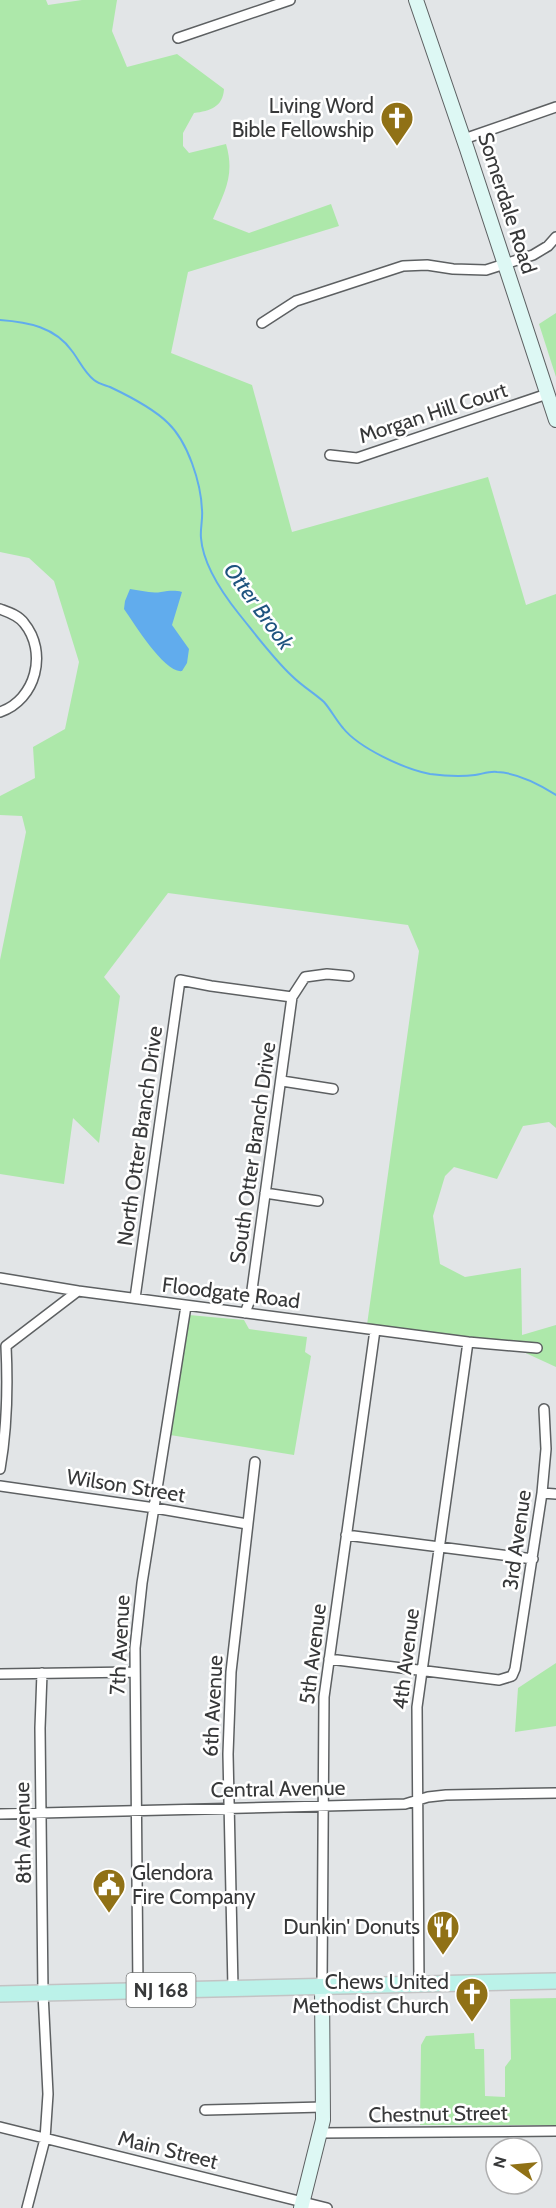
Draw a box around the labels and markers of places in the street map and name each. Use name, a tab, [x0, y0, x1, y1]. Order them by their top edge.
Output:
place label: Living Word Bible Fellowship	[232, 93, 374, 142]
church icon: Living Word Bible Fellowship	[379, 100, 415, 147]
place label: Glendora Fire Company	[132, 1860, 256, 1909]
public building icon: Glendora Fire Company	[91, 1867, 127, 1914]
restaurant icon: Dunkin' Donuts	[425, 1909, 461, 1956]
place label: Dunkin' Donuts	[283, 1914, 420, 1939]
place label: Chews United Methodist Church	[292, 1969, 449, 2018]
church icon: Chews United Methodist Church	[454, 1976, 490, 2023]

